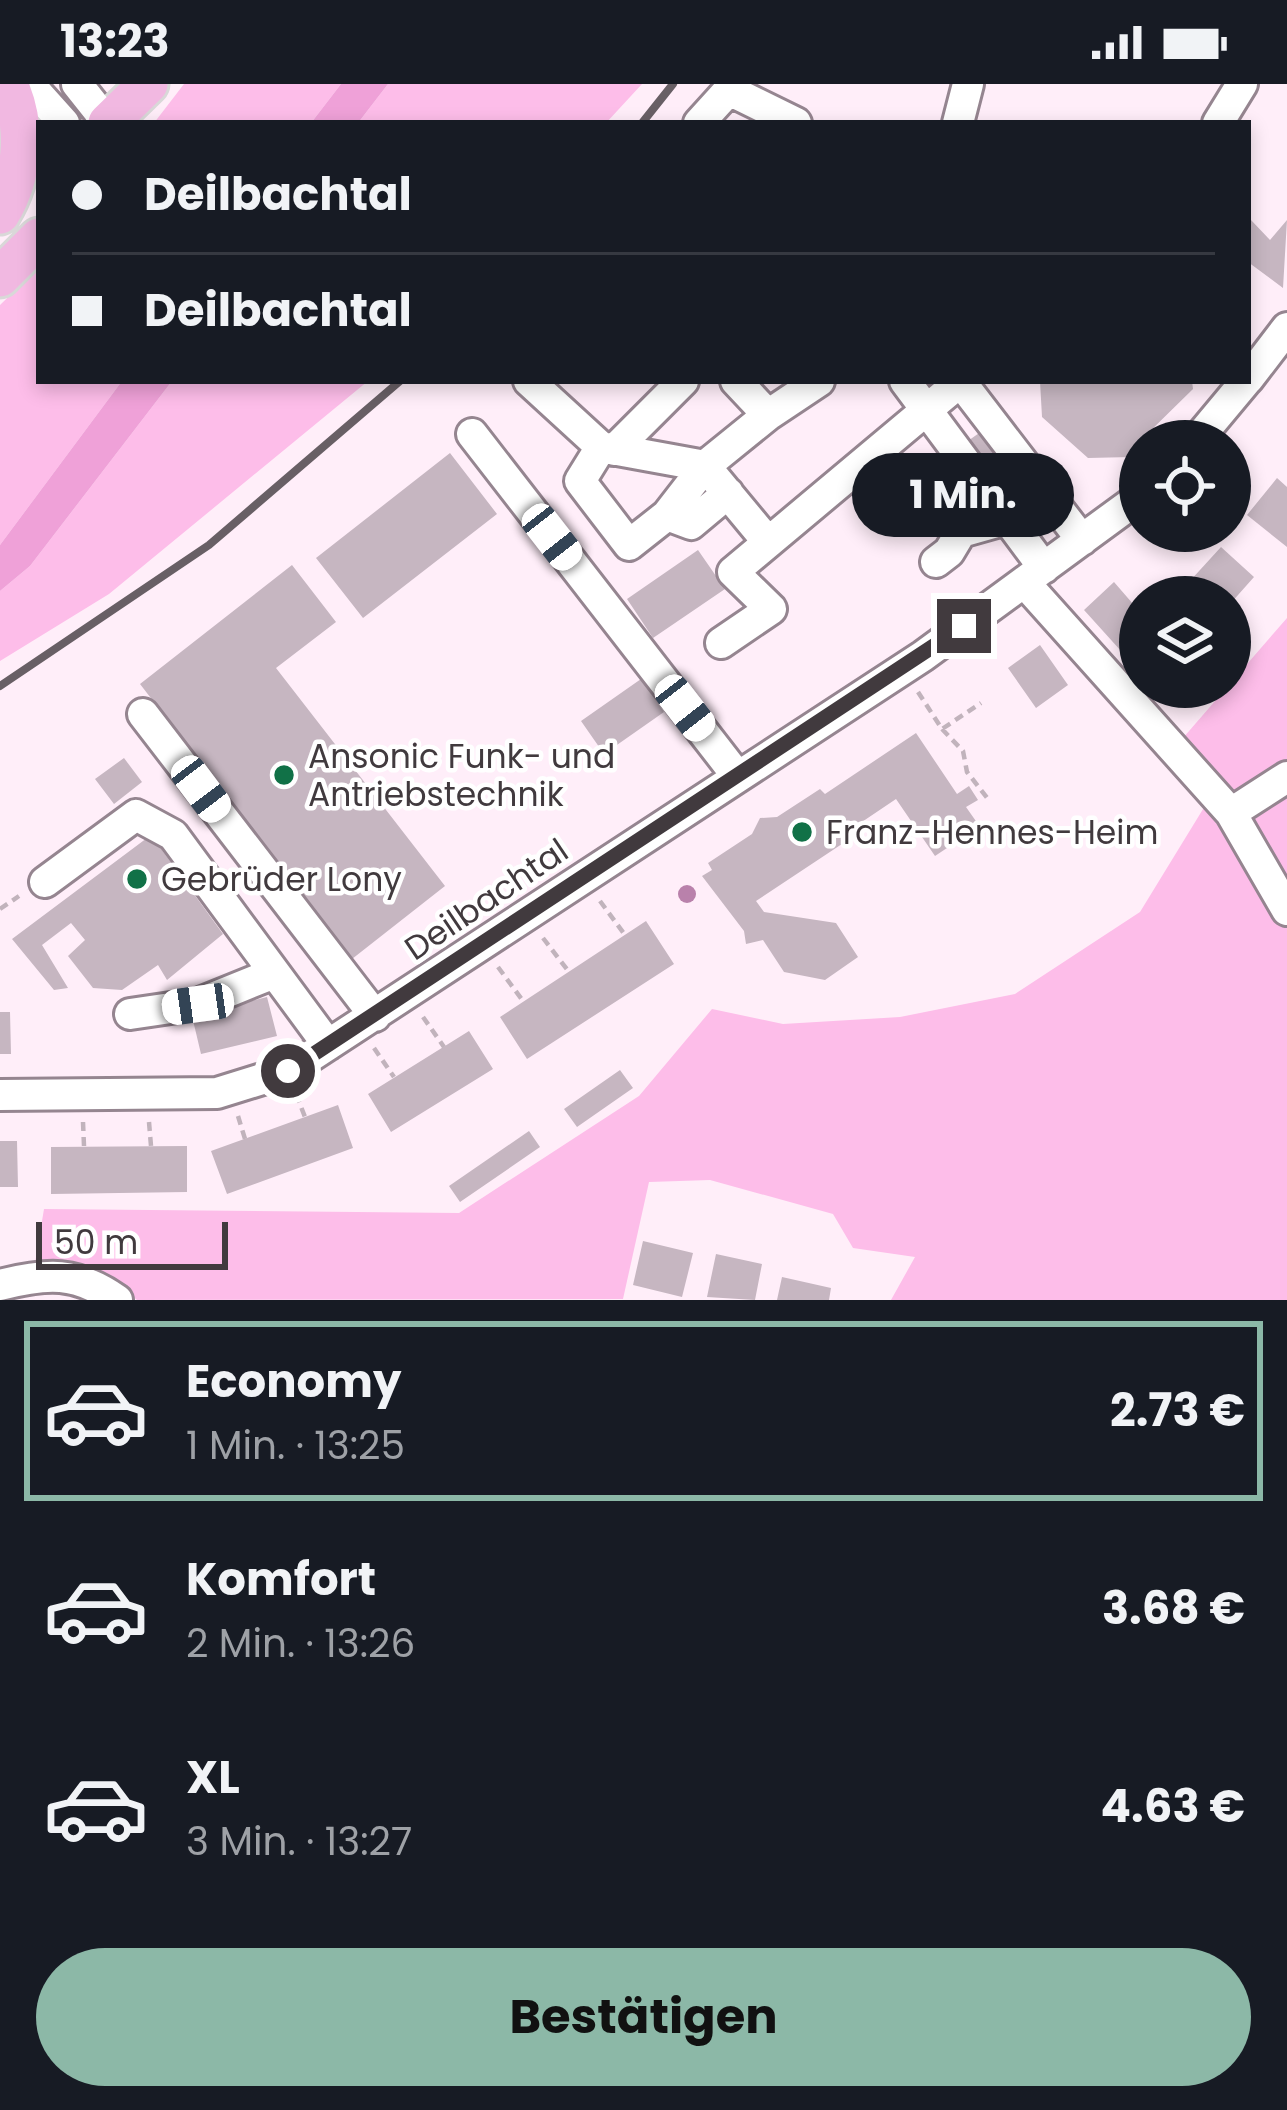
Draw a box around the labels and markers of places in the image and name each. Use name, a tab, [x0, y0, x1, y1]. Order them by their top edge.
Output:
place label: Ansonic Funk- und Antriebstechnik	[308, 733, 615, 818]
marker: Ansonic Funk- und Antriebstechnik	[271, 762, 297, 788]
place label: Franz-Hennes-Heim	[826, 809, 1158, 856]
marker: Franz-Hennes-Heim	[789, 819, 815, 845]
place label: Gebrüder Lony	[161, 856, 402, 903]
marker: Gebrüder Lony	[124, 866, 150, 892]

